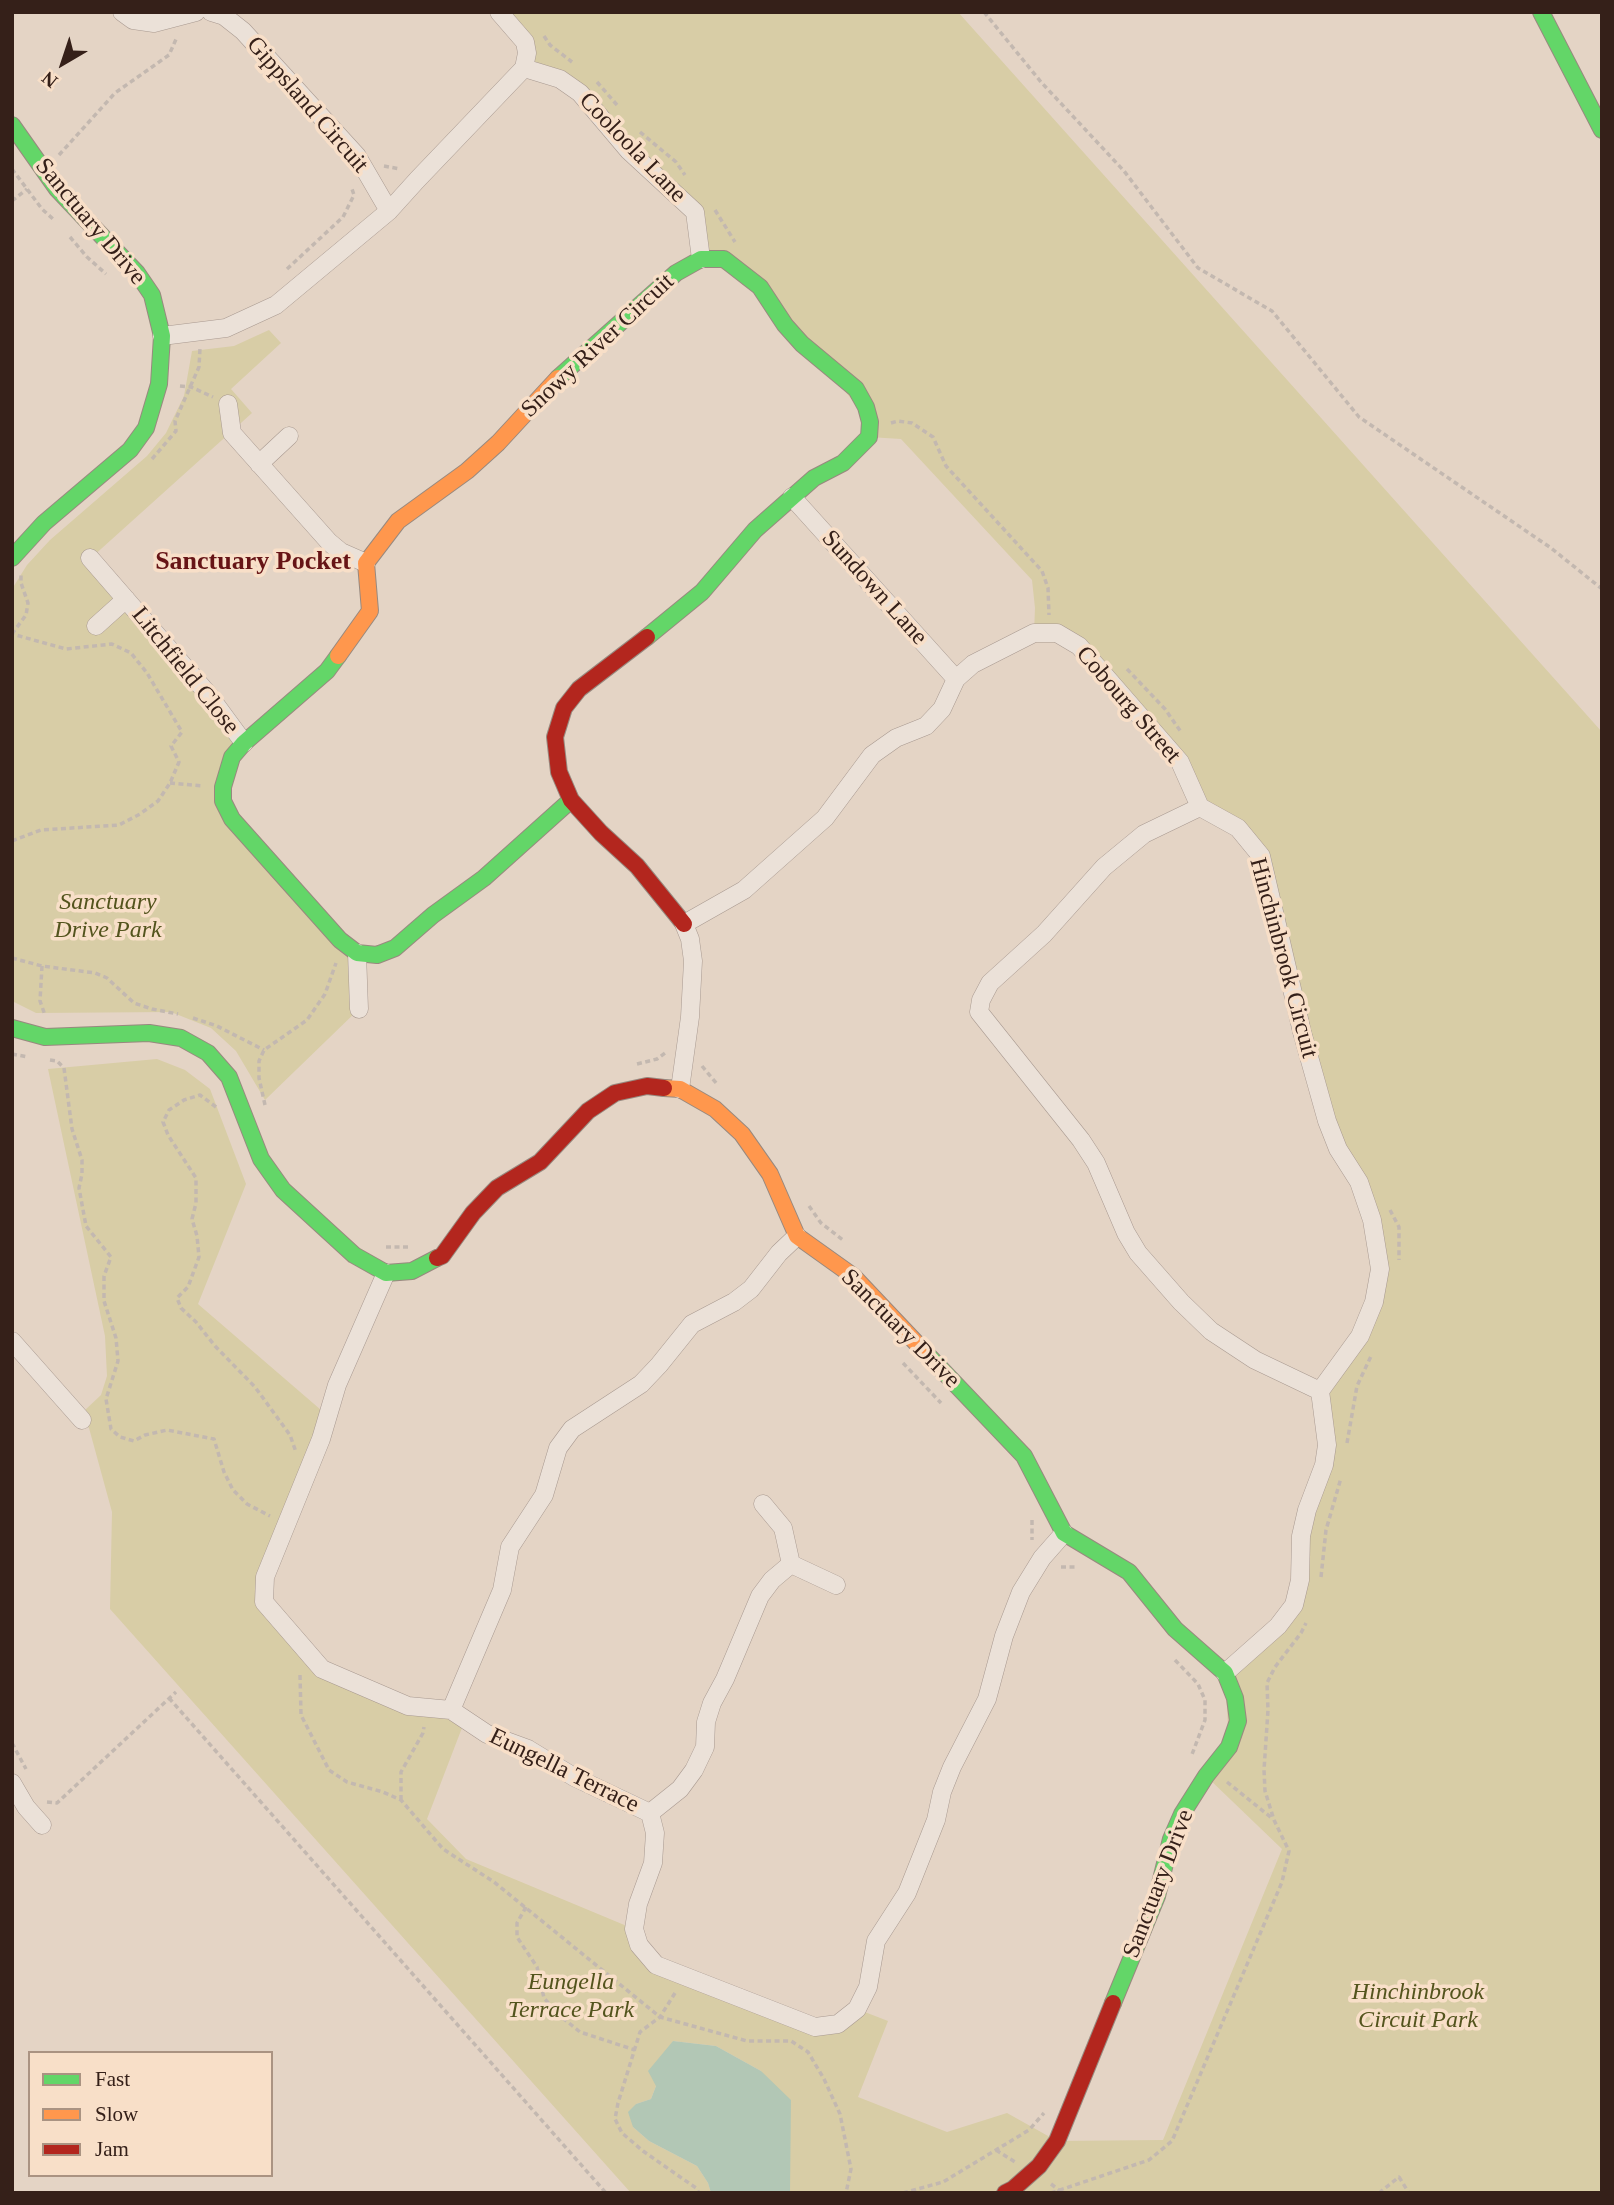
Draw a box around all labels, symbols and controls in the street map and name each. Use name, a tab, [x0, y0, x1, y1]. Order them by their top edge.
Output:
north arrow	[28, 28, 98, 98]
street label: Gippsland Circuit	[240, 31, 374, 179]
text: N	[38, 67, 61, 92]
street label: Cooloola Lane	[572, 87, 692, 209]
street label: Sanctuary Drive	[29, 153, 151, 291]
street label: Snowy River Circuit	[516, 268, 680, 424]
street label: Sundown Lane	[815, 525, 933, 651]
district label: Sanctuary Pocket	[155, 546, 351, 578]
street label: Litchfield Close	[125, 602, 245, 740]
street label: Cobourg Street	[1069, 641, 1187, 769]
street label: Hinchinbrook Circuit	[1242, 855, 1324, 1061]
park label: Sanctuary Drive Park	[54, 889, 162, 945]
street label: Sanctuary Drive	[834, 1263, 966, 1395]
street label: Eungella Terrace	[484, 1722, 644, 1820]
street label: Sanctuary Drive	[1117, 1806, 1201, 1962]
park label: Eungella Terrace Park	[508, 1969, 634, 2025]
park label: Hinchinbrook Circuit Park	[1352, 1979, 1484, 2035]
legend	[28, 2051, 273, 2177]
text: Fast	[95, 2067, 130, 2091]
text: Slow	[95, 2102, 138, 2126]
text: Jam	[95, 2137, 129, 2161]

